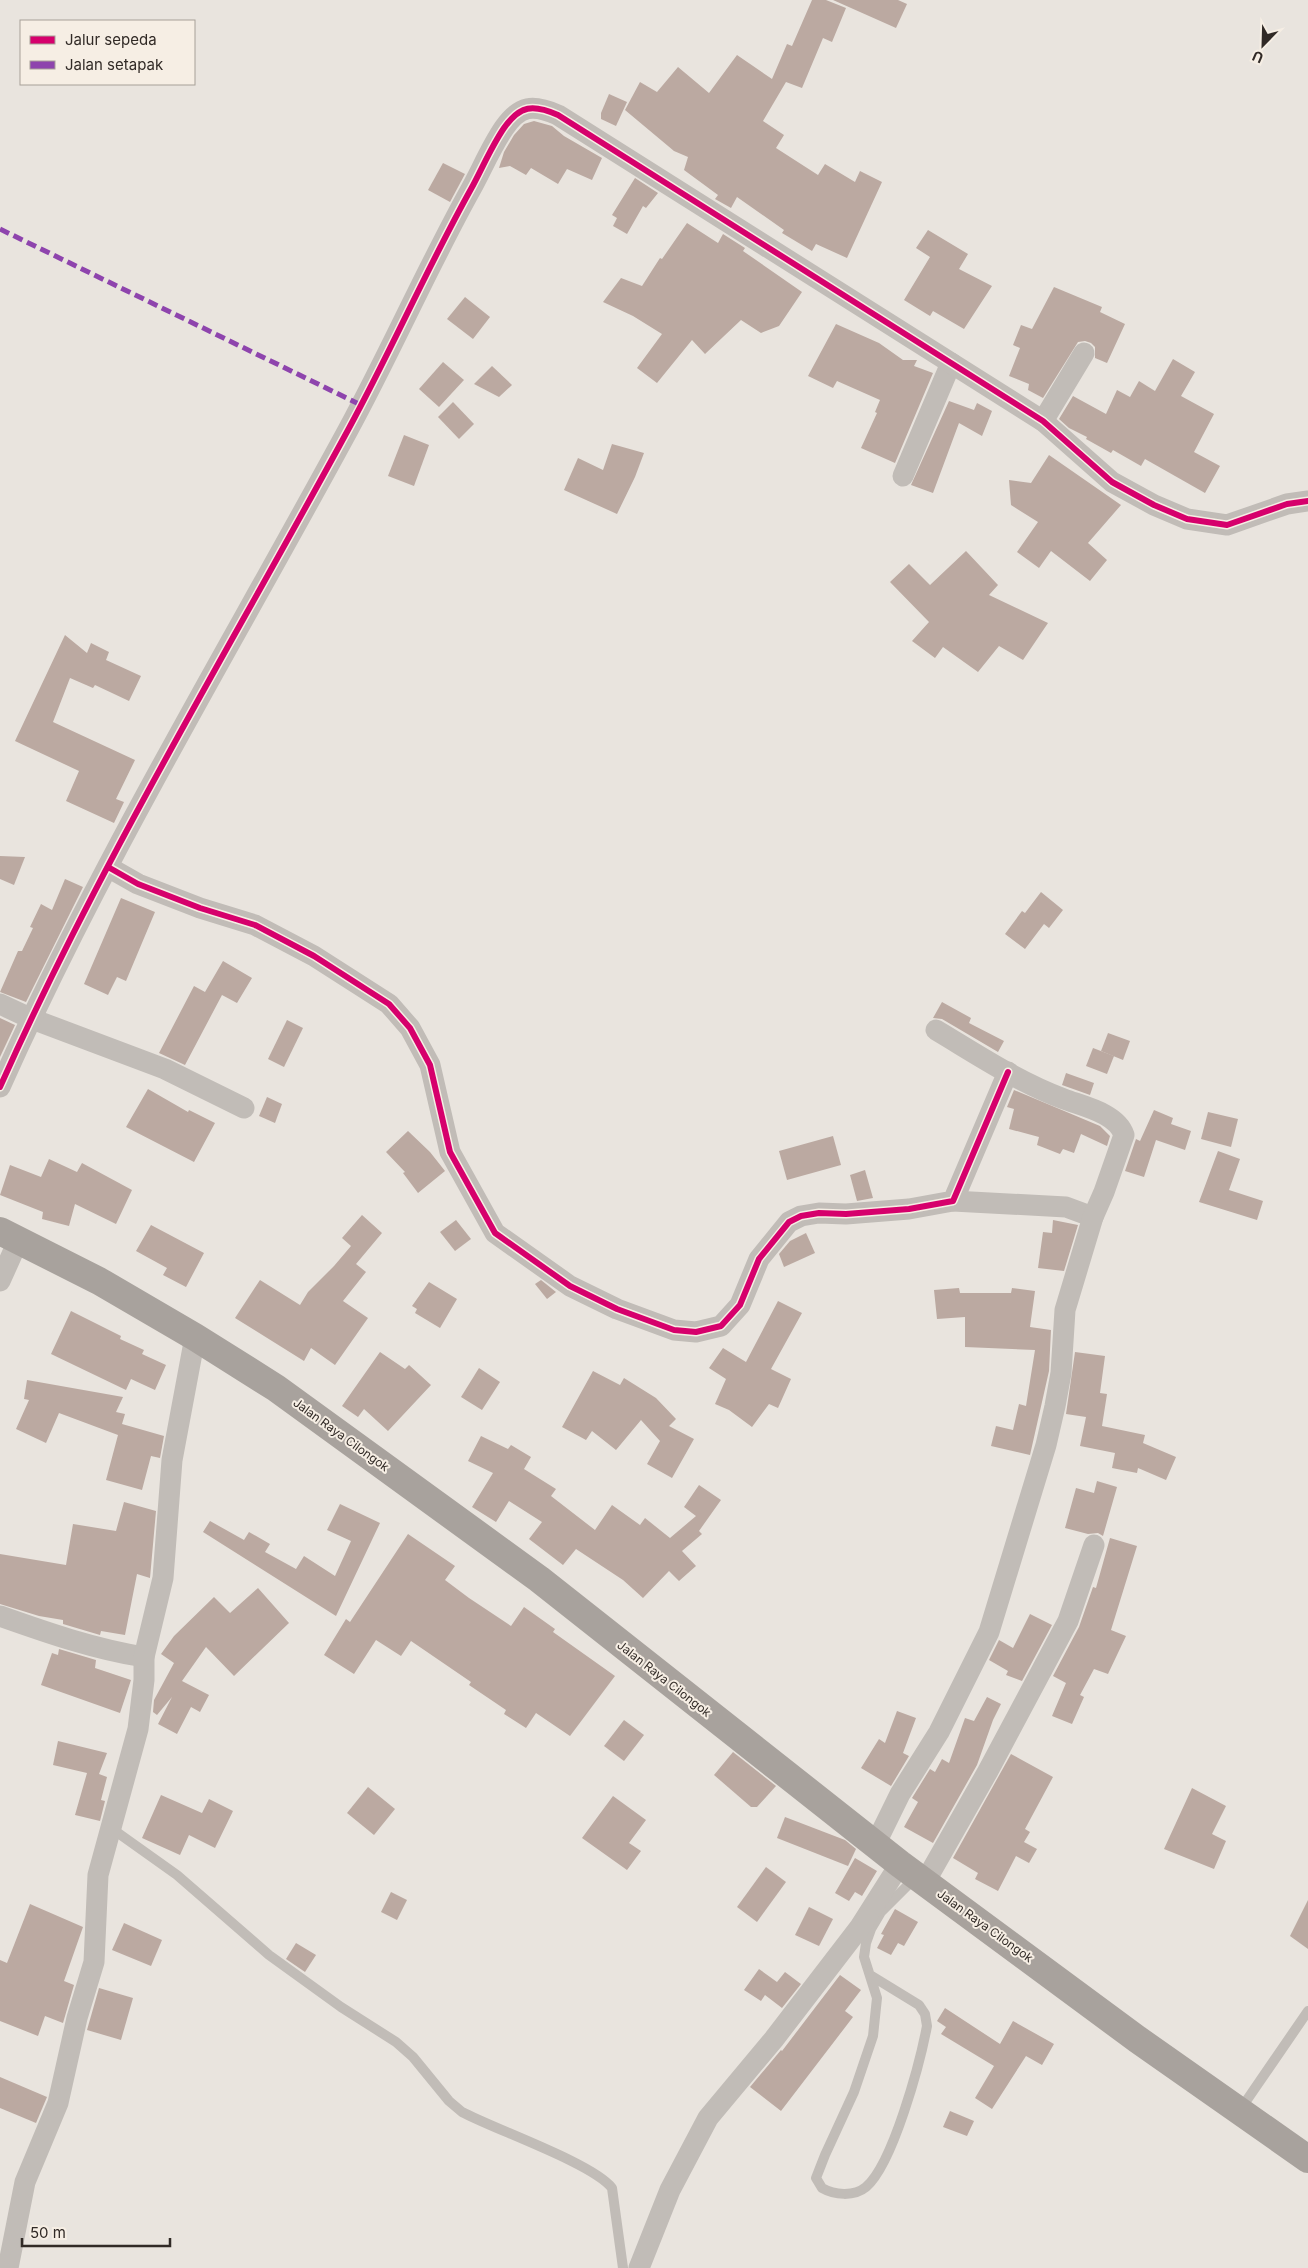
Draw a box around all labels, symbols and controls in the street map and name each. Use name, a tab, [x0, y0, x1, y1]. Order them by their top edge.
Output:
legend	[20, 20, 195, 85]
north arrow	[1238, 20, 1288, 70]
text: Jalur sepeda	[65, 30, 157, 49]
text: U	[1250, 48, 1266, 67]
text: Jalan setapak	[65, 55, 164, 74]
street label: Jalan Raya Cilongok	[290, 1395, 392, 1475]
street label: Jalan Raya Cilongok	[614, 1637, 714, 1720]
street label: Jalan Raya Cilongok	[934, 1886, 1036, 1966]
scale bar	[22, 2216, 170, 2248]
text: 50 m	[30, 2223, 66, 2242]

